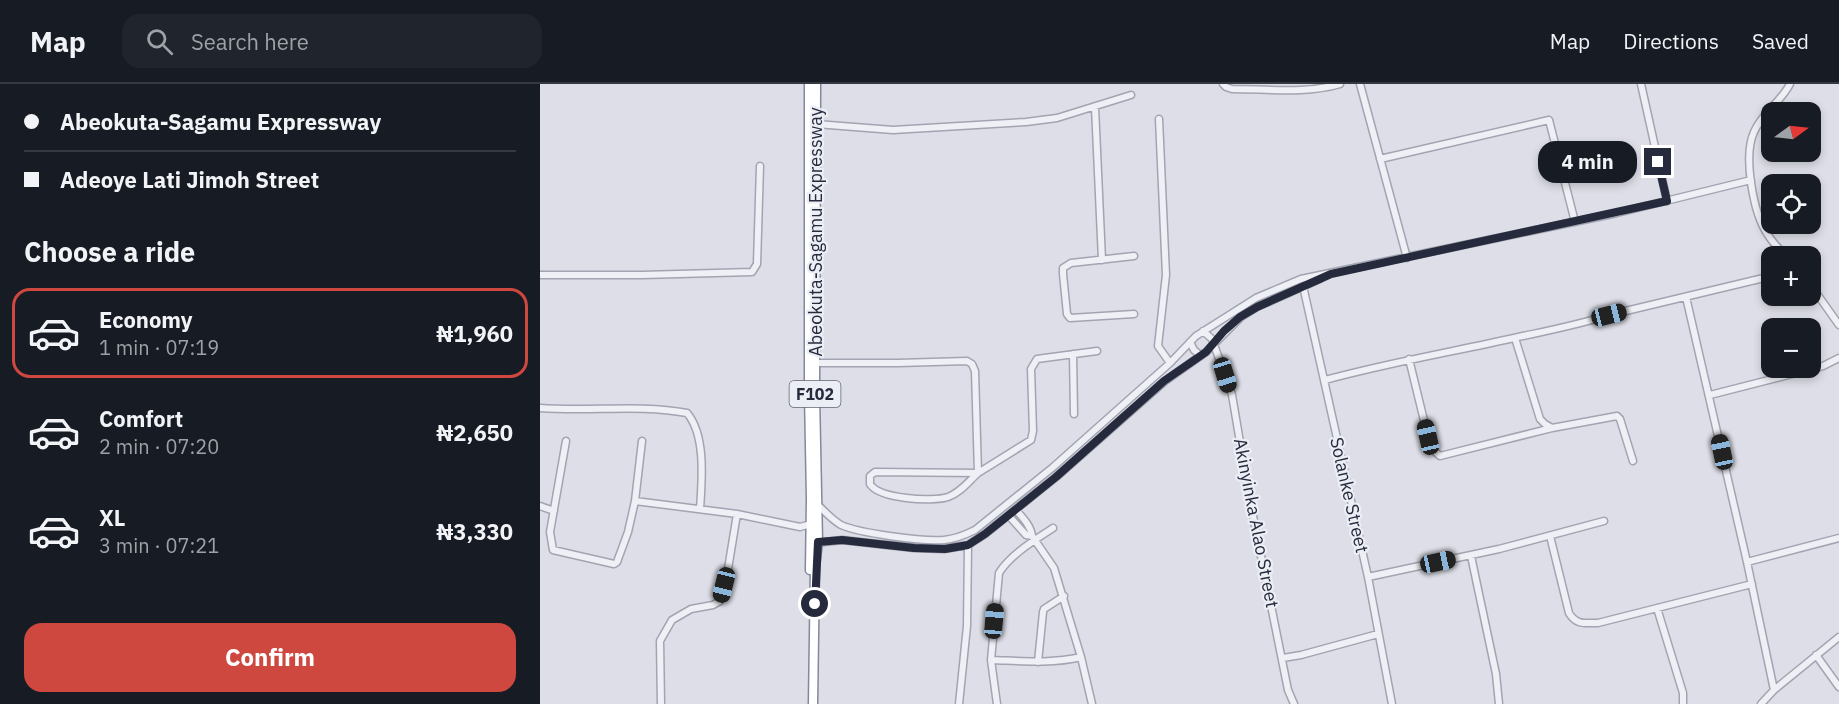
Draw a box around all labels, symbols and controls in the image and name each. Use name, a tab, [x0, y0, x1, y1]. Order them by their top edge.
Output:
search box	[122, 14, 542, 68]
text: Map	[30, 23, 86, 60]
icon: search	[143, 25, 176, 58]
text: Search here	[191, 27, 309, 56]
text: Map	[1550, 27, 1590, 55]
text: Directions	[1623, 27, 1719, 55]
text: Saved	[1752, 27, 1809, 55]
north arrow	[1761, 102, 1821, 162]
map controls	[1761, 102, 1821, 378]
text: Abeokuta-Sagamu Expressway	[60, 107, 381, 136]
street label: Abeokuta-Sagamu Expressway	[804, 107, 827, 357]
callout: 4 min	[1538, 141, 1637, 183]
text: 4 min	[1561, 148, 1614, 175]
route end	[1644, 148, 1671, 175]
text: Adeoye Lati Jimoh Street	[60, 165, 319, 194]
button: locate	[1761, 174, 1821, 234]
text: Choose a ride	[24, 234, 195, 269]
button: +	[1761, 246, 1821, 306]
car	[1589, 302, 1629, 328]
text: Economy	[99, 305, 193, 334]
icon: car	[27, 306, 81, 360]
button: −	[1761, 318, 1821, 378]
text: ₦1,960	[436, 319, 513, 348]
text: 1 min · 07:19	[99, 334, 219, 361]
car	[1211, 355, 1239, 395]
road number: F102	[790, 381, 840, 407]
text: Comfort	[99, 404, 183, 433]
icon: car	[27, 405, 81, 459]
car	[1415, 417, 1441, 457]
text: ₦2,650	[436, 418, 513, 447]
text: 2 min · 07:20	[99, 433, 219, 460]
car	[1709, 433, 1735, 471]
street label: Solanke Street	[1325, 435, 1374, 555]
street label: Akinyinka Alao Street	[1229, 436, 1284, 610]
text: XL	[99, 503, 125, 532]
icon: car	[27, 504, 81, 558]
text: ₦3,330	[436, 517, 513, 546]
text: 3 min · 07:21	[99, 532, 219, 559]
car	[1419, 549, 1457, 575]
car	[711, 565, 737, 605]
route start	[801, 590, 828, 617]
car	[983, 602, 1005, 640]
button: Confirm	[24, 623, 516, 692]

